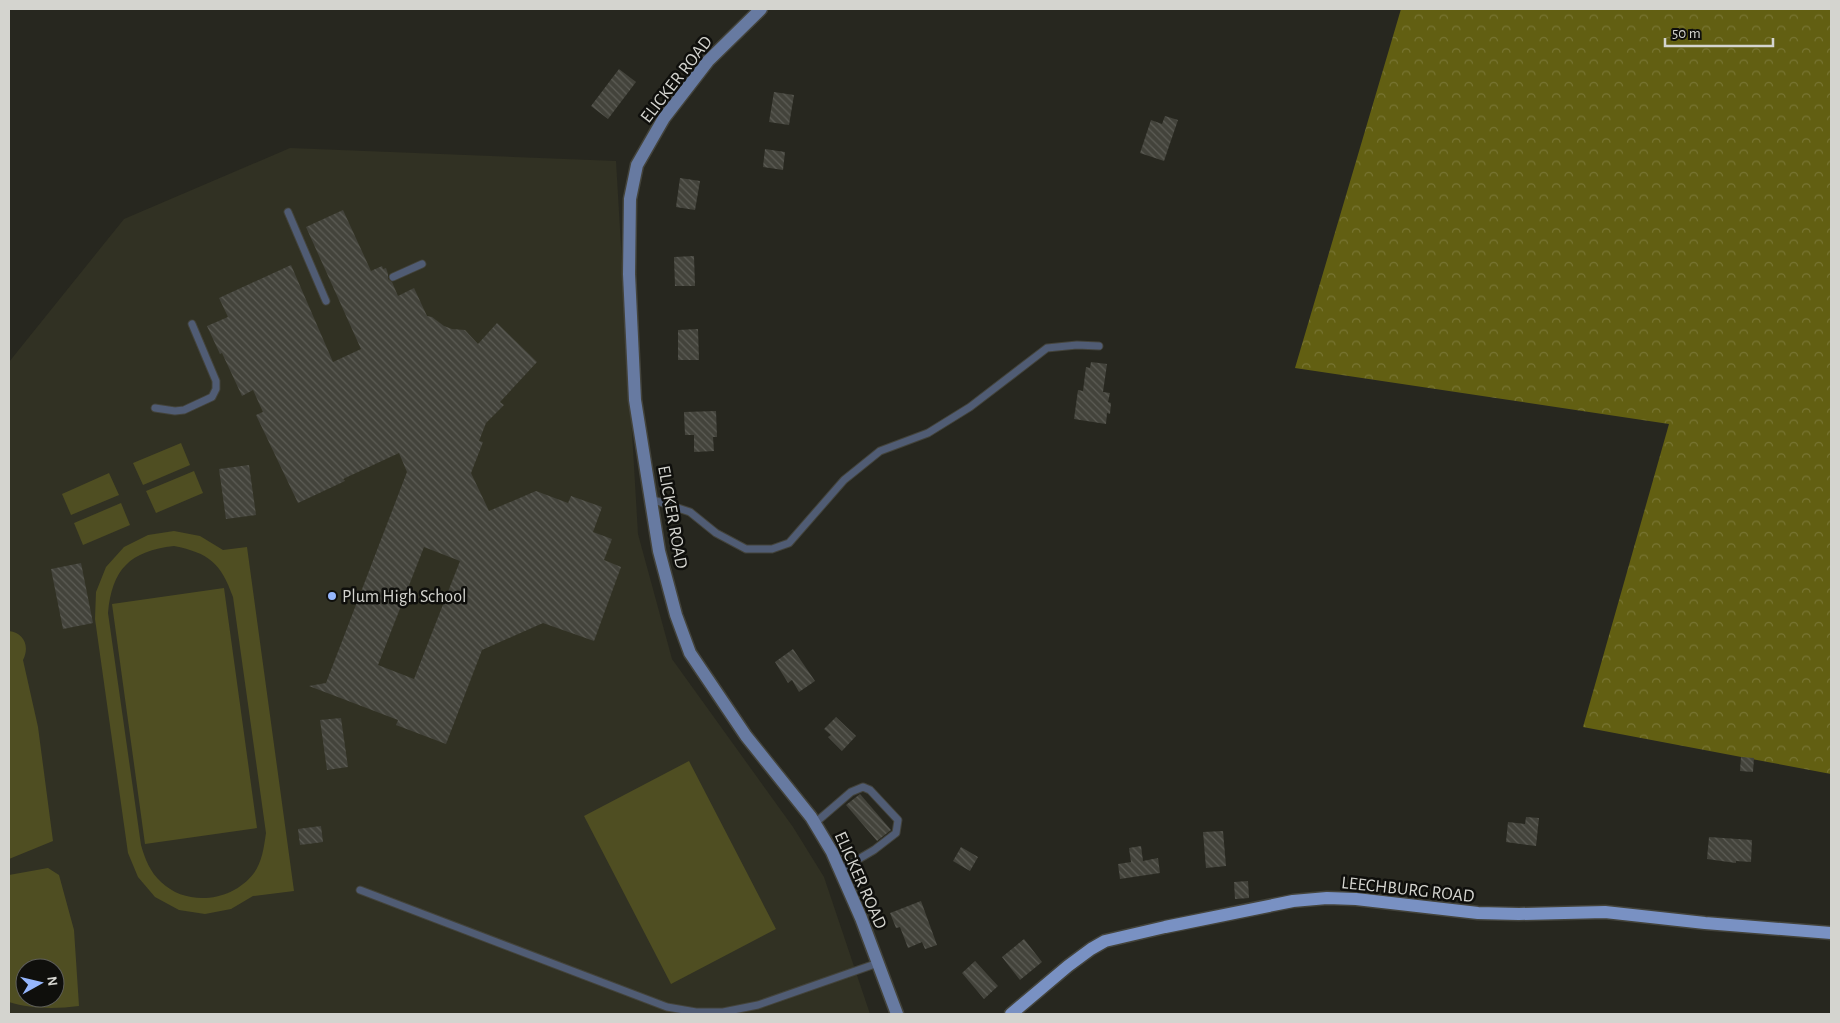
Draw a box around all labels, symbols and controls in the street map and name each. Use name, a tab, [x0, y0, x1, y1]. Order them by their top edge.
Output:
scale bar	[1665, 15, 1772, 47]
text: 50 m	[1672, 26, 1701, 41]
street label: ELICKER ROAD	[638, 33, 716, 126]
street label: ELICKER ROAD	[654, 464, 690, 570]
place label: Plum High School	[342, 588, 467, 606]
marker: Plum High School	[326, 590, 338, 602]
street label: ELICKER ROAD	[831, 829, 890, 932]
street label: LEECHBURG ROAD	[1340, 874, 1475, 906]
north arrow	[15, 958, 65, 1008]
text: N	[44, 976, 59, 987]

